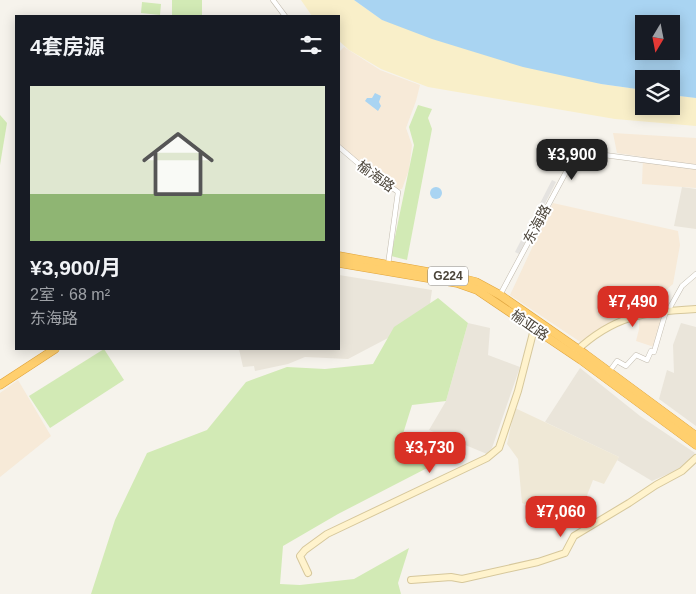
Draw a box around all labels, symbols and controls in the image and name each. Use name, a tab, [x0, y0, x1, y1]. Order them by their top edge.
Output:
north arrow	[635, 15, 680, 60]
map controls	[635, 15, 680, 115]
icon: filters	[297, 31, 325, 59]
text: 4套房源	[30, 35, 105, 58]
button: layers	[635, 70, 680, 115]
icon: home	[133, 119, 223, 209]
pin: ¥3,900	[531, 138, 613, 181]
text: ¥3,900	[548, 146, 596, 163]
street label: 榆海路	[354, 157, 398, 195]
street label: 东海路	[520, 202, 554, 246]
text: ¥3,900/月	[30, 256, 121, 279]
road number: G224	[428, 266, 468, 286]
text: 2室 · 68 m²	[30, 286, 110, 303]
pin: ¥7,490	[592, 286, 674, 328]
text: ¥7,490	[609, 293, 657, 310]
street label: 榆亚路	[508, 306, 552, 344]
text: 东海路	[30, 310, 78, 327]
pin: ¥3,730	[389, 432, 471, 474]
text: ¥3,730	[406, 439, 454, 456]
pin: ¥7,060	[520, 496, 602, 538]
text: ¥7,060	[537, 503, 585, 520]

